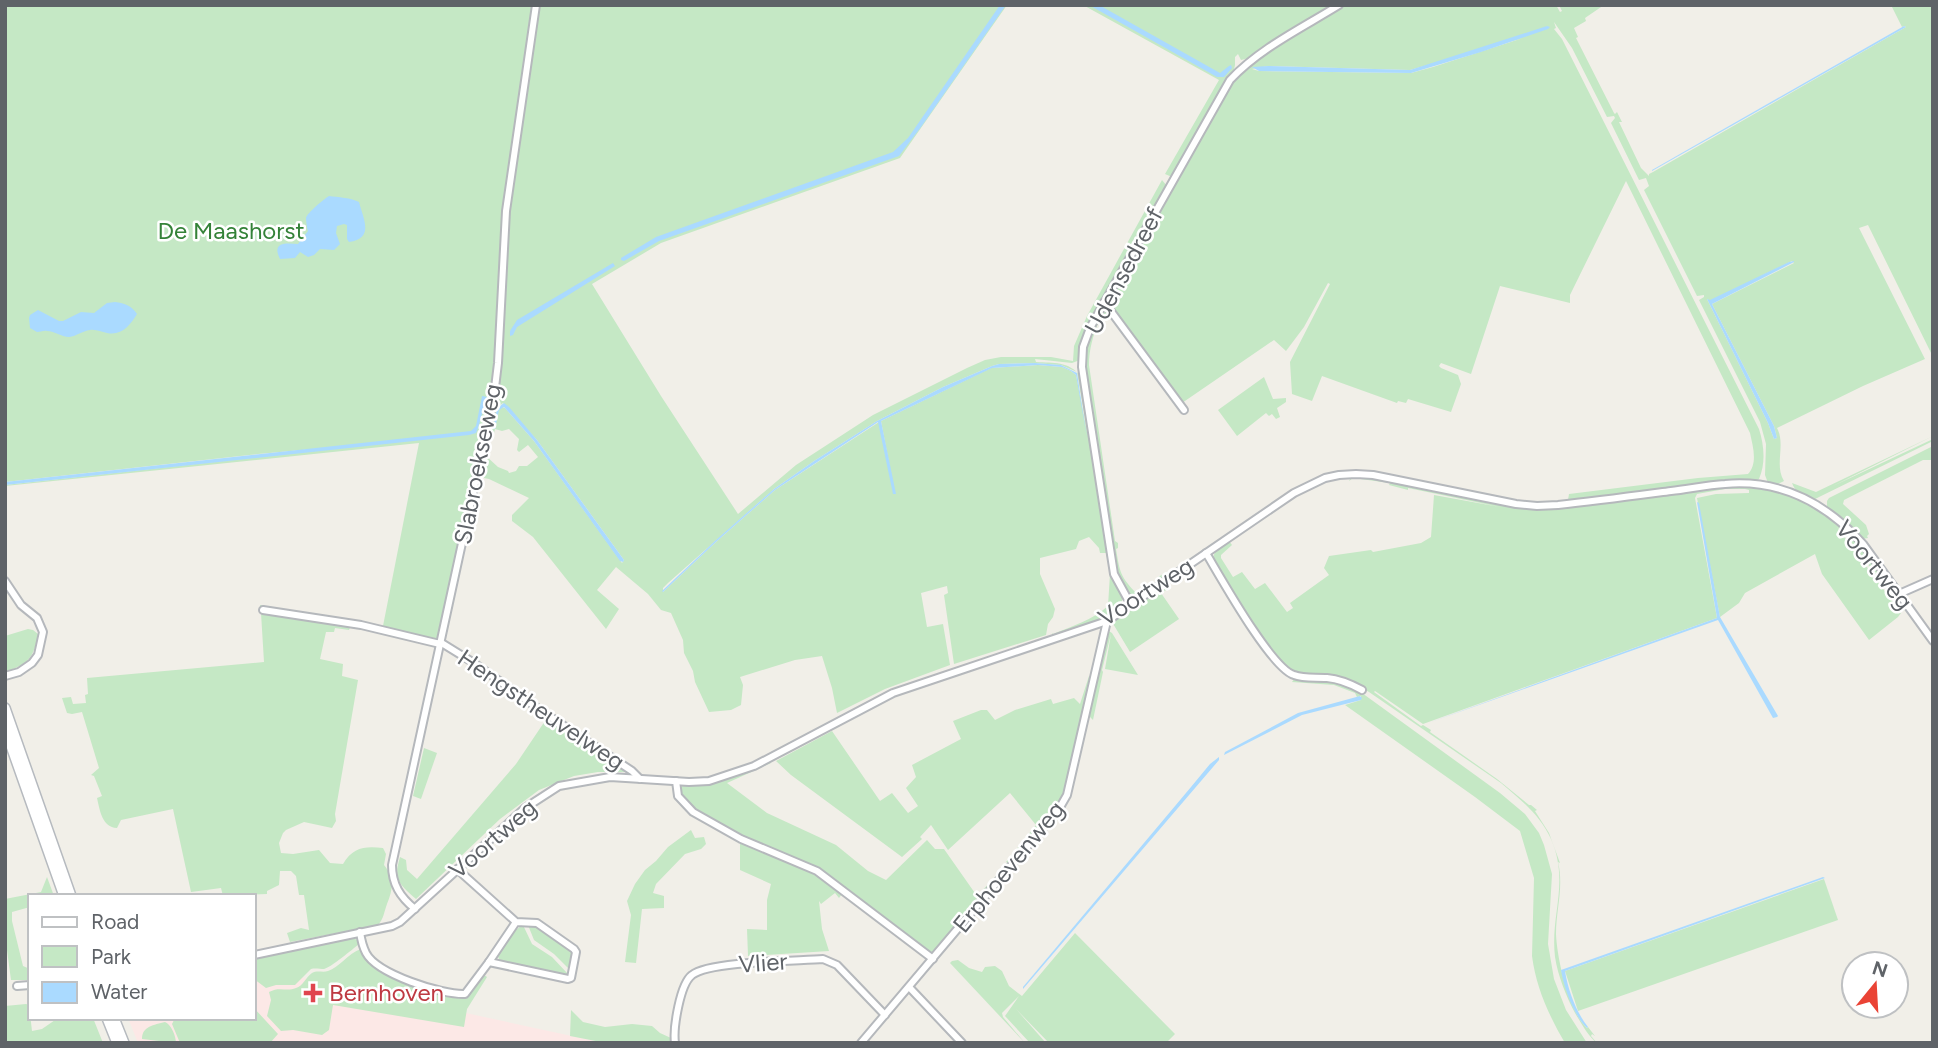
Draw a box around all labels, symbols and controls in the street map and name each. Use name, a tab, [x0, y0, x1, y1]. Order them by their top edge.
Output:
street label: Udensedreef	[1078, 202, 1169, 339]
park label: De Maashorst	[157, 216, 305, 245]
street label: Slabroekseweg	[448, 381, 507, 547]
street label: Voortweg	[1830, 514, 1919, 615]
street label: Voortweg	[1093, 551, 1199, 632]
street label: Hengstheuvelweg	[452, 643, 630, 776]
street label: Voortweg	[443, 793, 542, 884]
street label: Erphoevenweg	[947, 795, 1070, 938]
legend	[28, 894, 256, 1020]
text: Road	[91, 909, 139, 934]
text: Park	[91, 944, 132, 969]
street label: Vlier	[738, 946, 788, 979]
north arrow	[1840, 950, 1910, 1020]
text: N	[1870, 956, 1891, 983]
place label: Bernhoven	[329, 978, 444, 1007]
text: Water	[91, 979, 147, 1004]
marker: Bernhoven	[303, 983, 323, 1003]

